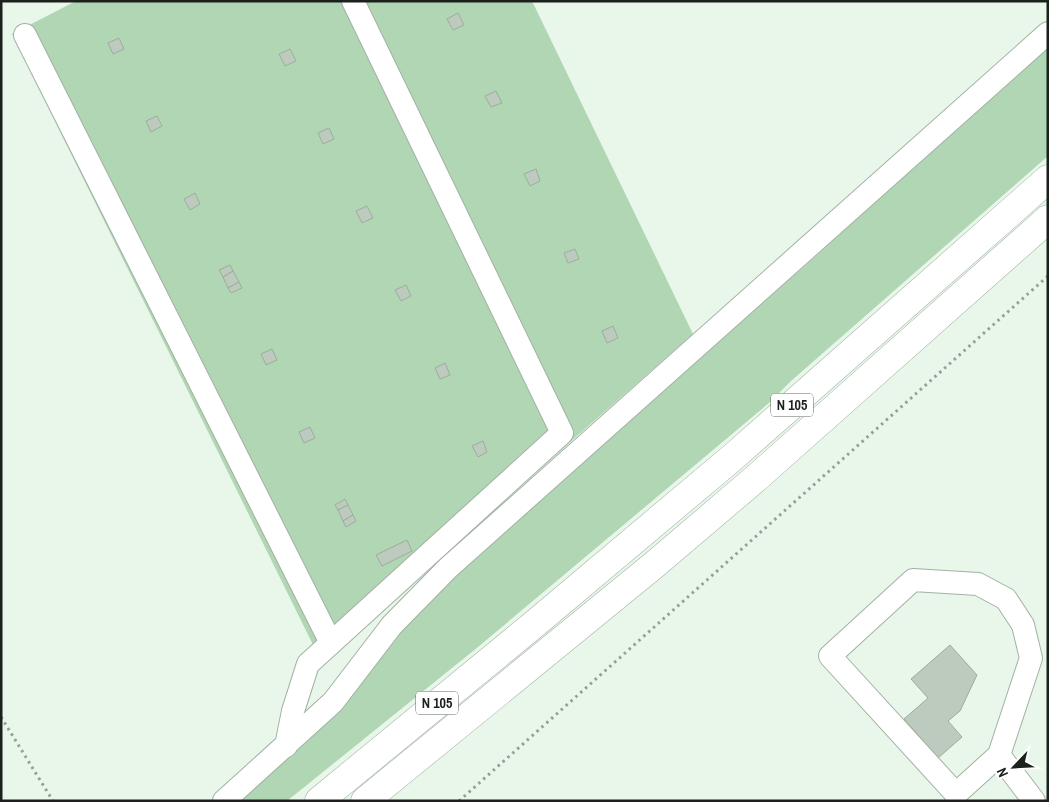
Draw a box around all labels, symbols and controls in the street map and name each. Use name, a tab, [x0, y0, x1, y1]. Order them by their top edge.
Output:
road number: N 105	[771, 394, 813, 416]
road number: N 105	[416, 691, 458, 714]
north arrow	[989, 742, 1039, 792]
text: N	[992, 765, 1012, 780]

